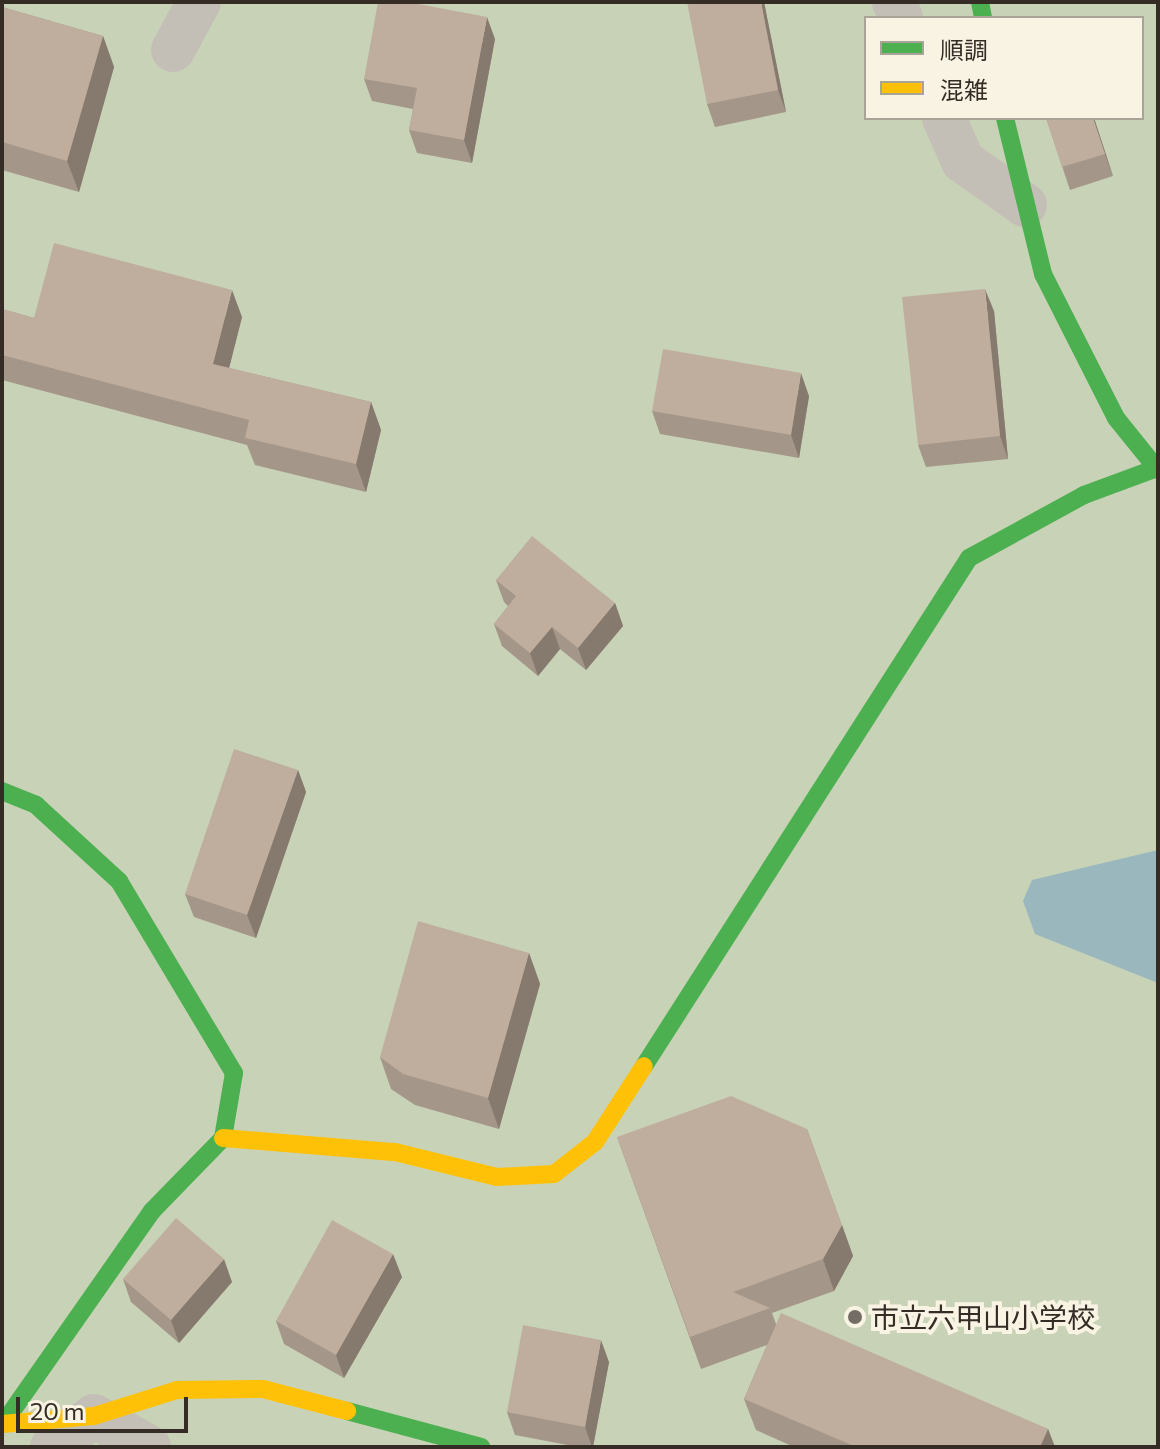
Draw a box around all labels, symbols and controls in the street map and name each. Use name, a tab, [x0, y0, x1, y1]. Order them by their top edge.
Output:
legend	[864, 16, 1144, 120]
text: 順調	[940, 35, 988, 64]
text: 混雑	[940, 75, 988, 104]
place label: 市立六甲山小学校	[871, 1300, 1095, 1334]
marker: 市立六甲山小学校	[846, 1308, 864, 1326]
scale bar	[20, 1381, 192, 1431]
text: 20 m	[30, 1396, 84, 1425]

